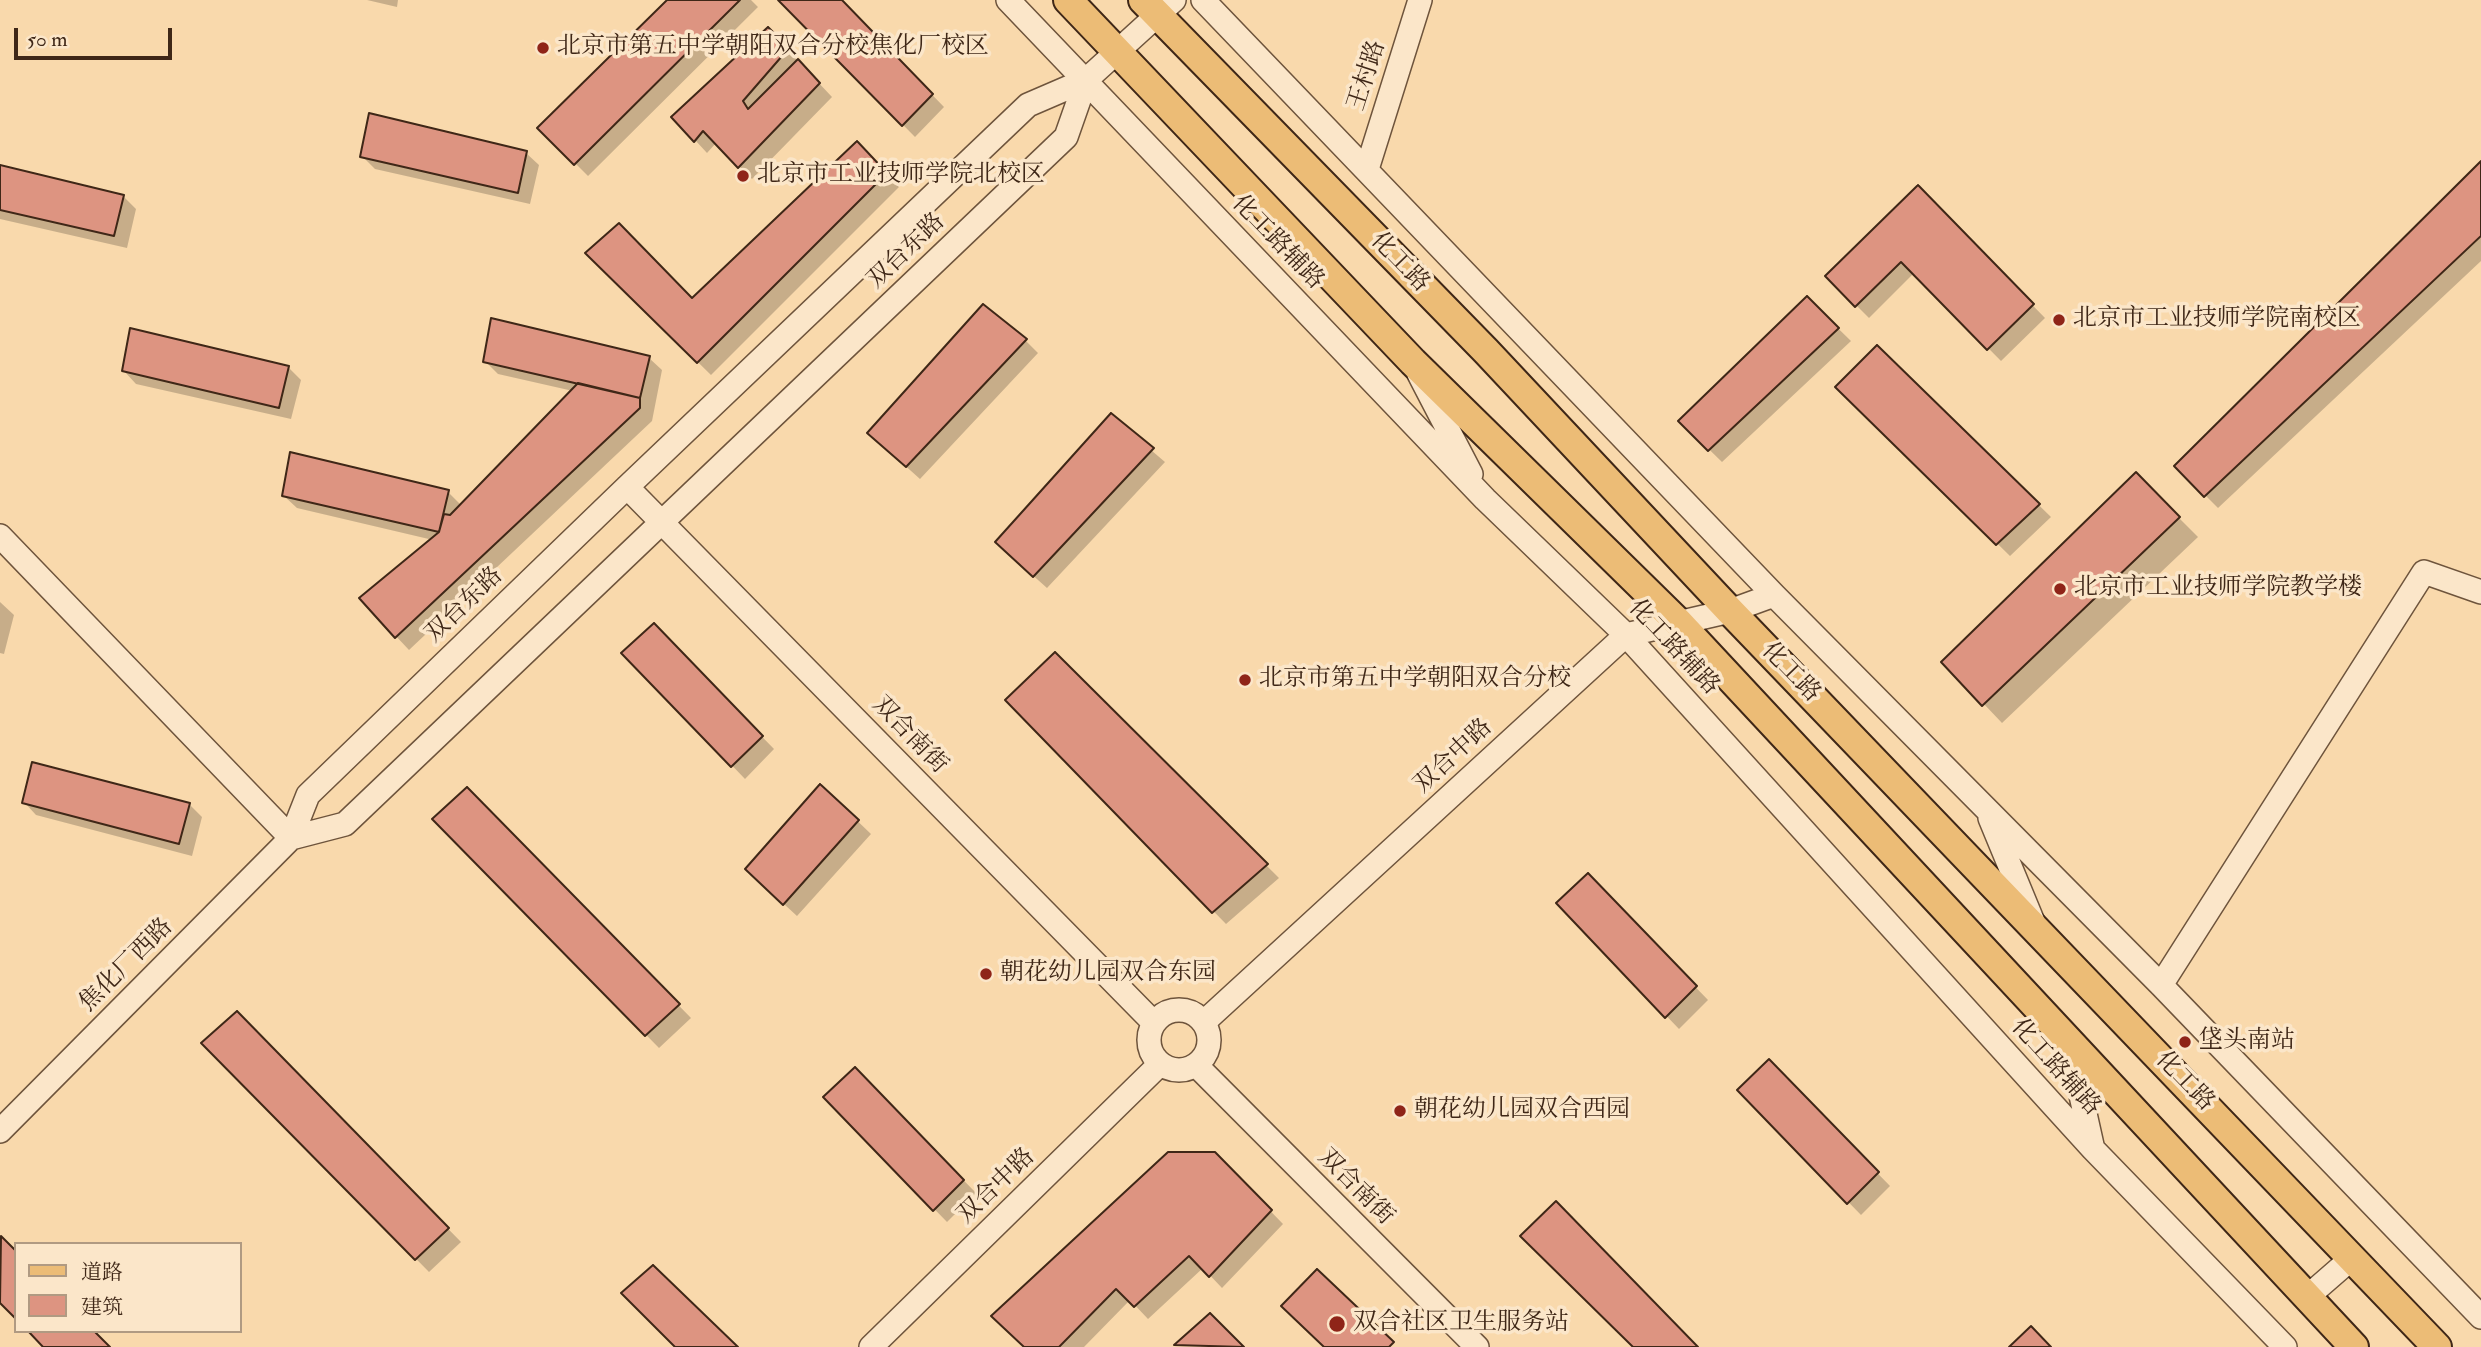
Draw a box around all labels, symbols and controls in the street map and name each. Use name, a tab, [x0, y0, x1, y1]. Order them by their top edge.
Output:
scale bar	[18, 14, 175, 58]
text: 50 m	[27, 26, 68, 53]
place label: 北京市第五中学朝阳双合分校焦化厂校区	[557, 34, 989, 62]
street label: 王村路	[1343, 37, 1393, 115]
marker: 北京市第五中学朝阳双合分校焦化厂校区	[535, 40, 551, 56]
place label: 北京市工业技师学院北校区	[757, 162, 1045, 190]
marker: 北京市工业技师学院北校区	[735, 168, 751, 184]
street label: 化工路辅路	[1225, 190, 1329, 296]
street label: 双台东路	[862, 208, 952, 296]
street label: 化工路	[1364, 227, 1434, 299]
place label: 北京市工业技师学院南校区	[2073, 306, 2361, 334]
marker: 北京市工业技师学院南校区	[2051, 312, 2067, 328]
street label: 双台东路	[420, 562, 510, 650]
place label: 北京市工业技师学院教学楼	[2074, 575, 2362, 603]
marker: 北京市工业技师学院教学楼	[2052, 581, 2068, 597]
street label: 化工路辅路	[1622, 594, 1724, 702]
street label: 化工路	[1755, 637, 1825, 709]
place label: 北京市第五中学朝阳双合分校	[1259, 666, 1571, 694]
marker: 北京市第五中学朝阳双合分校	[1237, 672, 1253, 688]
street label: 双合南街	[865, 691, 953, 781]
street label: 双合中路	[1409, 714, 1499, 800]
street label: 焦化厂西路	[74, 913, 180, 1019]
place label: 朝花幼儿园双合东园	[1000, 960, 1216, 988]
marker: 朝花幼儿园双合东园	[978, 966, 994, 982]
street label: 化工路辅路	[2004, 1014, 2106, 1122]
place label: 垡头南站	[2199, 1028, 2295, 1056]
marker: 垡头南站	[2177, 1034, 2193, 1050]
street label: 化工路	[2149, 1046, 2219, 1118]
place label: 朝花幼儿园双合西园	[1414, 1097, 1630, 1125]
marker: 朝花幼儿园双合西园	[1392, 1103, 1408, 1119]
street label: 双合中路	[952, 1143, 1042, 1231]
street label: 双合南街	[1311, 1144, 1399, 1232]
legend	[14, 1242, 242, 1333]
text: 道路	[81, 1259, 123, 1286]
text: 建筑	[81, 1294, 123, 1321]
place label: 双合社区卫生服务站	[1353, 1310, 1569, 1338]
marker: 双合社区卫生服务站	[1327, 1314, 1347, 1334]

